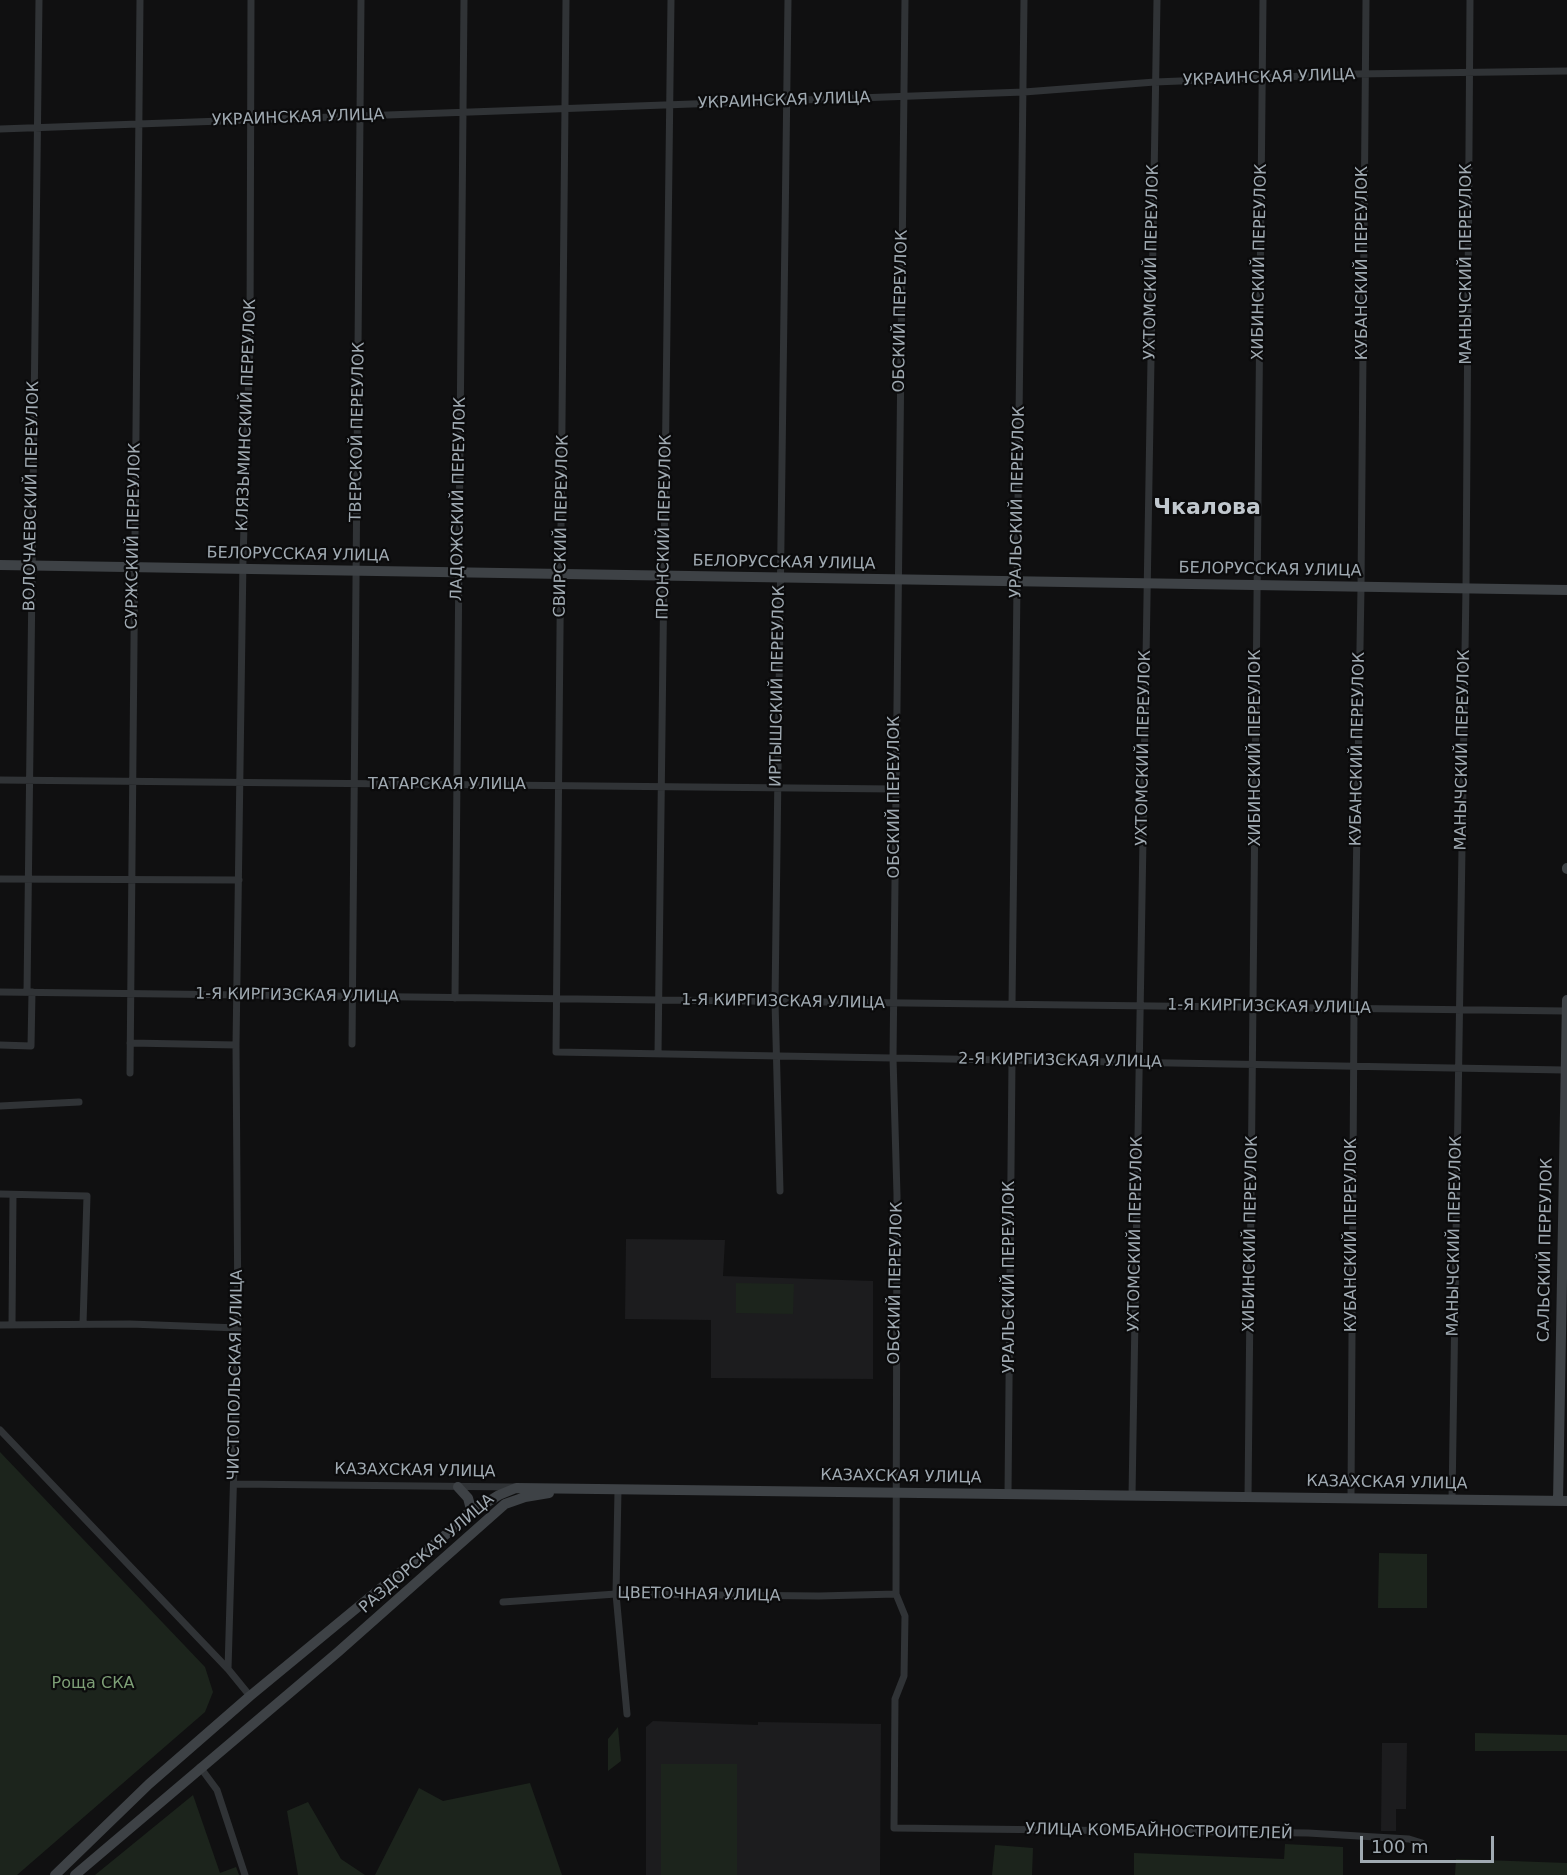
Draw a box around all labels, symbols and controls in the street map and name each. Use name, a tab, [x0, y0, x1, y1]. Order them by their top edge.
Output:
street label: УКРАИНСКАЯ УЛИЦА	[1182, 65, 1356, 91]
street label: УКРАИНСКАЯ УЛИЦА	[697, 88, 871, 114]
street label: УКРАИНСКАЯ УЛИЦА	[211, 105, 385, 131]
street label: ХИБИНСКИЙ ПЕРЕУЛОК	[1249, 163, 1271, 361]
street label: МАНЫЧСКИЙ ПЕРЕУЛОК	[1457, 163, 1477, 365]
street label: УХТОМСКИЙ ПЕРЕУЛОК	[1141, 164, 1163, 360]
street label: КУБАНСКИЙ ПЕРЕУЛОК	[1353, 166, 1373, 360]
street label: ОБСКИЙ ПЕРЕУЛОК	[890, 229, 912, 393]
street label: КЛЯЗЬМИНСКИЙ ПЕРЕУЛОК	[233, 298, 261, 532]
street label: ТВЕРСКОЙ ПЕРЕУЛОК	[347, 342, 369, 522]
street label: ВОЛОЧАЕВСКИЙ ПЕРЕУЛОК	[20, 381, 44, 611]
street label: ЛАДОЖСКИЙ ПЕРЕУЛОК	[448, 397, 470, 601]
street label: УРАЛЬСКИЙ ПЕРЕУЛОК	[1007, 406, 1029, 598]
street label: СВИРСКИЙ ПЕРЕУЛОК	[551, 434, 573, 618]
street label: ПРОНСКИЙ ПЕРЕУЛОК	[654, 434, 676, 620]
street label: СУРЖСКИЙ ПЕРЕУЛОК	[123, 442, 145, 630]
district label: Чкалова	[1153, 495, 1261, 521]
street label: БЕЛОРУССКАЯ УЛИЦА	[206, 544, 390, 566]
street label: БЕЛОРУССКАЯ УЛИЦА	[692, 552, 876, 574]
street label: БЕЛОРУССКАЯ УЛИЦА	[1178, 559, 1362, 581]
street label: ИРТЫШСКИЙ ПЕРЕУЛОК	[767, 585, 789, 787]
street label: ХИБИНСКИЙ ПЕРЕУЛОК	[1246, 649, 1266, 847]
street label: МАНЫЧСКИЙ ПЕРЕУЛОК	[1452, 649, 1474, 851]
street label: УХТОМСКИЙ ПЕРЕУЛОК	[1133, 650, 1155, 846]
street label: КУБАНСКИЙ ПЕРЕУЛОК	[1347, 652, 1369, 846]
street label: ОБСКИЙ ПЕРЕУЛОК	[885, 716, 905, 878]
street label: ТАТАРСКАЯ УЛИЦА	[368, 775, 526, 795]
street label: 1-Я КИРГИЗСКАЯ УЛИЦА	[195, 985, 399, 1007]
street label: 1-Я КИРГИЗСКАЯ УЛИЦА	[681, 991, 885, 1013]
street label: 1-Я КИРГИЗСКАЯ УЛИЦА	[1167, 996, 1371, 1018]
street label: 2-Я КИРГИЗСКАЯ УЛИЦА	[958, 1050, 1162, 1072]
street label: ХИБИНСКИЙ ПЕРЕУЛОК	[1240, 1135, 1262, 1333]
street label: МАНЫЧСКИЙ ПЕРЕУЛОК	[1444, 1135, 1466, 1337]
street label: УХТОМСКИЙ ПЕРЕУЛОК	[1125, 1136, 1147, 1332]
street label: КУБАНСКИЙ ПЕРЕУЛОК	[1342, 1138, 1362, 1332]
street label: САЛЬСКИЙ ПЕРЕУЛОК	[1535, 1158, 1557, 1342]
street label: УРАЛЬСКИЙ ПЕРЕУЛОК	[1000, 1181, 1020, 1373]
street label: ОБСКИЙ ПЕРЕУЛОК	[885, 1201, 907, 1365]
street label: ЧИСТОПОЛЬСКАЯ УЛИЦА	[225, 1269, 247, 1481]
street label: КАЗАХСКАЯ УЛИЦА	[334, 1460, 496, 1482]
street label: КАЗАХСКАЯ УЛИЦА	[820, 1466, 982, 1488]
street label: КАЗАХСКАЯ УЛИЦА	[1306, 1472, 1468, 1494]
street label: РАЗДОРСКАЯ УЛИЦА	[356, 1490, 498, 1618]
street label: ЦВЕТОЧНАЯ УЛИЦА	[617, 1584, 781, 1606]
park label: Роща СКА	[52, 1674, 134, 1694]
street label: УЛИЦА КОМБАЙНОСТРОИТЕЛЕЙ	[1025, 1820, 1293, 1844]
scale bar	[1363, 1824, 1496, 1862]
text: 100 m	[1371, 1836, 1429, 1857]

